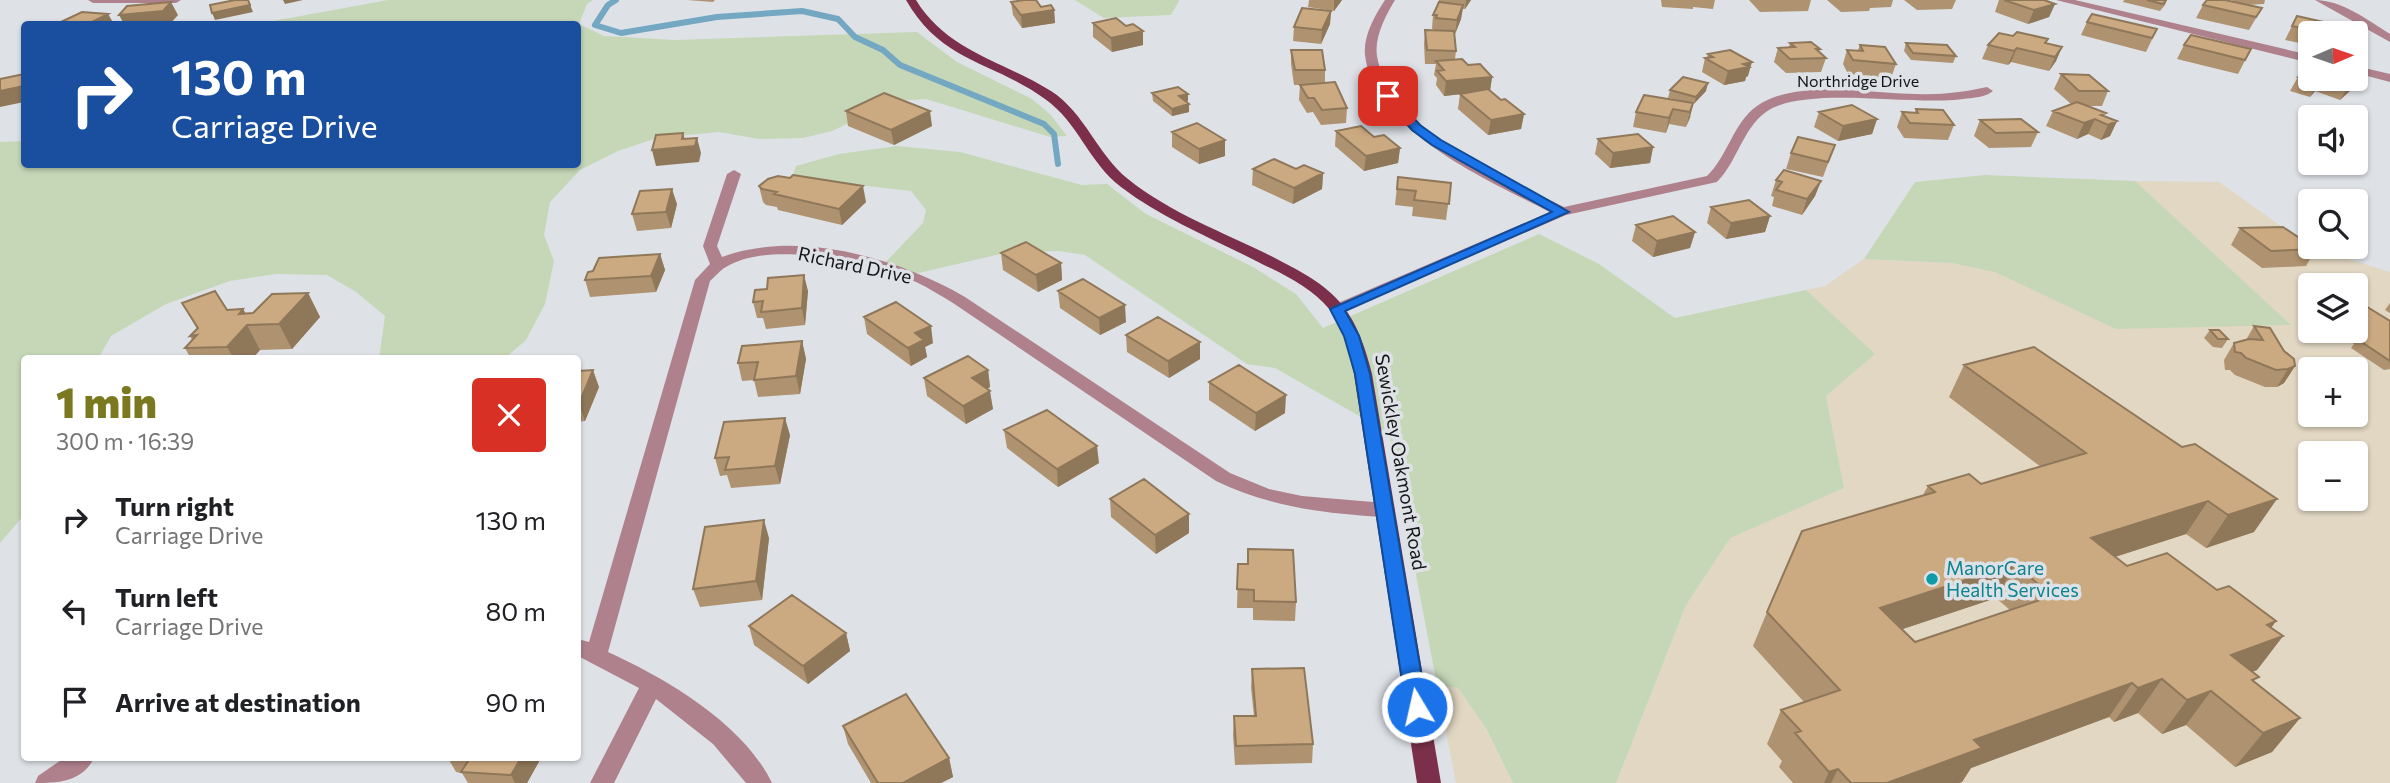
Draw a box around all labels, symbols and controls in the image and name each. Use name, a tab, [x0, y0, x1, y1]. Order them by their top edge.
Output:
north arrow	[2298, 21, 2368, 91]
map controls	[2298, 21, 2368, 511]
text: 130 m	[171, 45, 306, 105]
icon: right	[56, 49, 147, 140]
pin	[1358, 66, 1418, 126]
street label: Northridge Drive	[1797, 71, 1919, 90]
icon: arrive	[1369, 77, 1407, 115]
text: Carriage Drive	[171, 105, 378, 145]
button: sound	[2298, 105, 2368, 175]
button: search	[2298, 189, 2368, 259]
street label: Richard Drive	[796, 241, 914, 288]
button: layers	[2298, 273, 2368, 343]
street label: Sewickley Oakmont Road	[1371, 352, 1432, 572]
button: +	[2298, 357, 2368, 427]
text: 1 min	[56, 375, 157, 427]
button: close	[472, 378, 546, 452]
text: 300 m · 16:39	[56, 427, 194, 455]
button: −	[2298, 441, 2368, 511]
text: Turn right	[115, 490, 234, 521]
icon: right	[56, 501, 94, 539]
text: 130 m	[475, 504, 546, 535]
text: Carriage Drive	[115, 521, 263, 549]
place label: ManorCare Health Services	[1946, 556, 2079, 601]
marker: ManorCare Health Services	[1924, 571, 1940, 587]
text: Turn left	[115, 581, 218, 612]
icon: left	[56, 592, 94, 630]
text: 80 m	[486, 595, 546, 626]
text: Carriage Drive	[115, 612, 263, 640]
position arrow	[1380, 670, 1454, 744]
icon: arrive	[56, 683, 94, 721]
text: Arrive at destination	[115, 686, 361, 717]
text: 90 m	[486, 686, 546, 717]

